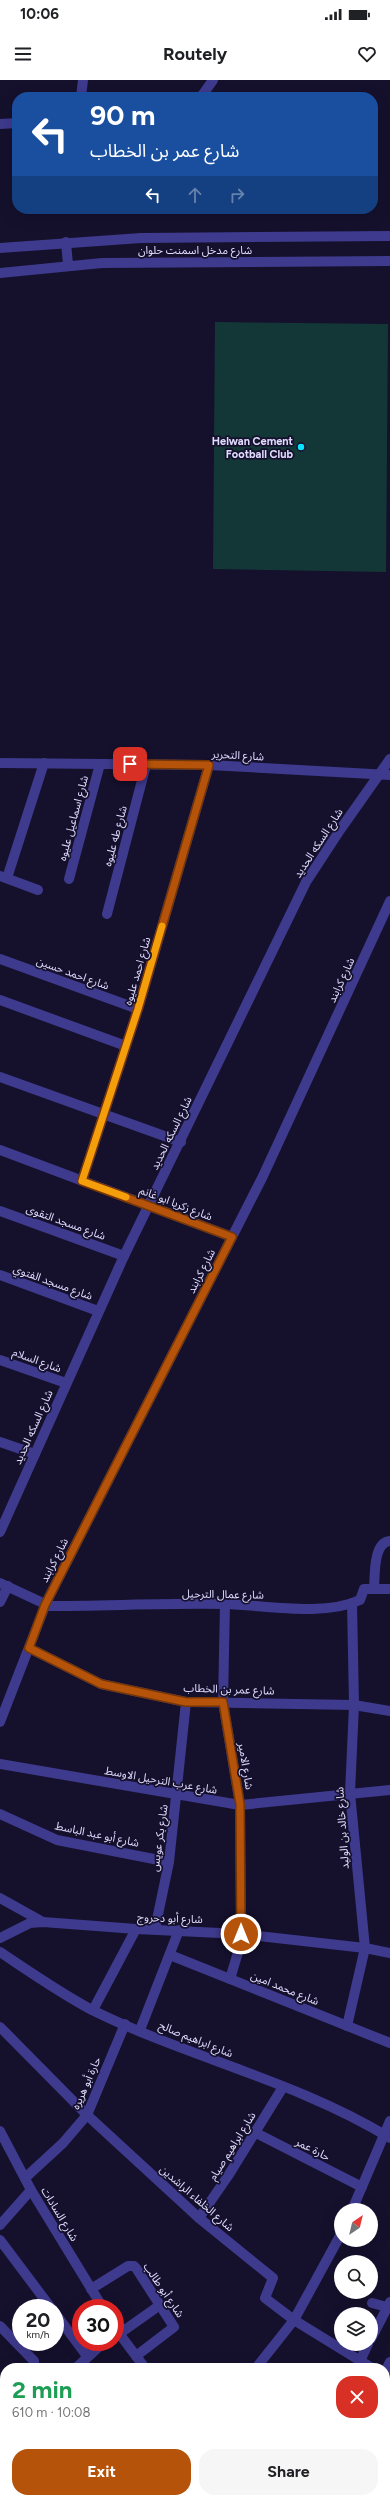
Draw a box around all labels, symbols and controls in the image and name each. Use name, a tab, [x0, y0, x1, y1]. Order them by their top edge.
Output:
text: 10:06	[20, 5, 59, 23]
icon: menu	[12, 43, 34, 65]
text: Routely	[163, 43, 227, 65]
icon: heart	[356, 43, 378, 65]
text: 90 m	[90, 98, 155, 132]
icon: left	[24, 108, 76, 160]
text: شارع عمر بن الخطاب	[90, 140, 239, 162]
icon: left	[142, 184, 164, 206]
icon: ahead	[184, 184, 206, 206]
icon: right	[226, 184, 248, 206]
street label: شارع مدخل اسمنت حلوان	[138, 244, 252, 258]
place label: Helwan Cement Football Club	[212, 435, 294, 461]
marker: Helwan Cement Football Club	[296, 442, 306, 452]
pin	[113, 747, 147, 781]
street label: شارع التحرير	[210, 748, 265, 764]
icon: arrive	[119, 753, 141, 775]
street label: شارع اسماعيل عليوه	[56, 774, 92, 863]
street label: شارع طه عليوه	[101, 804, 131, 868]
street label: شارع السكه الحديد	[291, 806, 347, 881]
street label: شارع احمد عليوه	[121, 935, 155, 1007]
street label: شارع احمد حسين	[34, 954, 111, 994]
street label: شارع كرابند	[325, 955, 359, 1005]
street label: شارع السكه الحديد	[148, 1094, 196, 1173]
street label: شارع زكريا ابو غانم	[137, 1184, 214, 1225]
street label: شارع مسجد التقوى	[24, 1202, 108, 1244]
street label: شارع كرابند	[185, 1247, 219, 1296]
street label: شارع مسجد الفتوي	[11, 1262, 95, 1305]
street label: شارع السلام	[10, 1346, 63, 1376]
street label: شارع السكه الحديد	[11, 1388, 57, 1467]
street label: شارع كرابند	[38, 1536, 72, 1585]
street label: شارع عمال الترحيل	[182, 1587, 264, 1603]
street label: شارع عمر بن الخطاب	[183, 1681, 275, 1699]
street label: شارع الامير	[234, 1741, 256, 1791]
street label: شارع عرب الترحيل الاوسط	[103, 1764, 219, 1798]
street label: شارع خالد بن الوليد	[333, 1786, 353, 1870]
street label: شارع بكر عويس	[148, 1803, 172, 1873]
street label: شارع أبو عبد الباسط	[53, 1819, 141, 1851]
street label: شارع أبو دحروج	[137, 1910, 203, 1927]
position arrow	[220, 1913, 262, 1955]
street label: شارع محمد امين	[248, 1969, 321, 2009]
street label: شارع ابراهيم صالح	[156, 2019, 235, 2062]
street label: حارة أبو هريره	[69, 2054, 104, 2111]
street label: شارع ابراهيم صيام	[206, 2109, 261, 2184]
street label: حارة عمر	[293, 2135, 333, 2164]
street label: شارع الخلفاء الراشدين	[156, 2163, 237, 2235]
street label: شارع السادات	[37, 2185, 81, 2245]
north arrow	[334, 2203, 378, 2247]
map controls	[334, 2203, 378, 2351]
button: search	[334, 2255, 378, 2299]
street label: شارع أبو طالب	[140, 2260, 187, 2321]
speed limit sign: 30	[72, 2299, 124, 2351]
button: layers	[334, 2307, 378, 2351]
text: 20	[26, 2308, 50, 2332]
text: km/h	[27, 2328, 49, 2341]
text: 2 min	[12, 2375, 72, 2404]
button: close	[336, 2376, 378, 2418]
text: 610 m · 10:08	[12, 2405, 90, 2420]
button: Exit	[12, 2449, 191, 2495]
button: Share	[199, 2449, 378, 2495]

